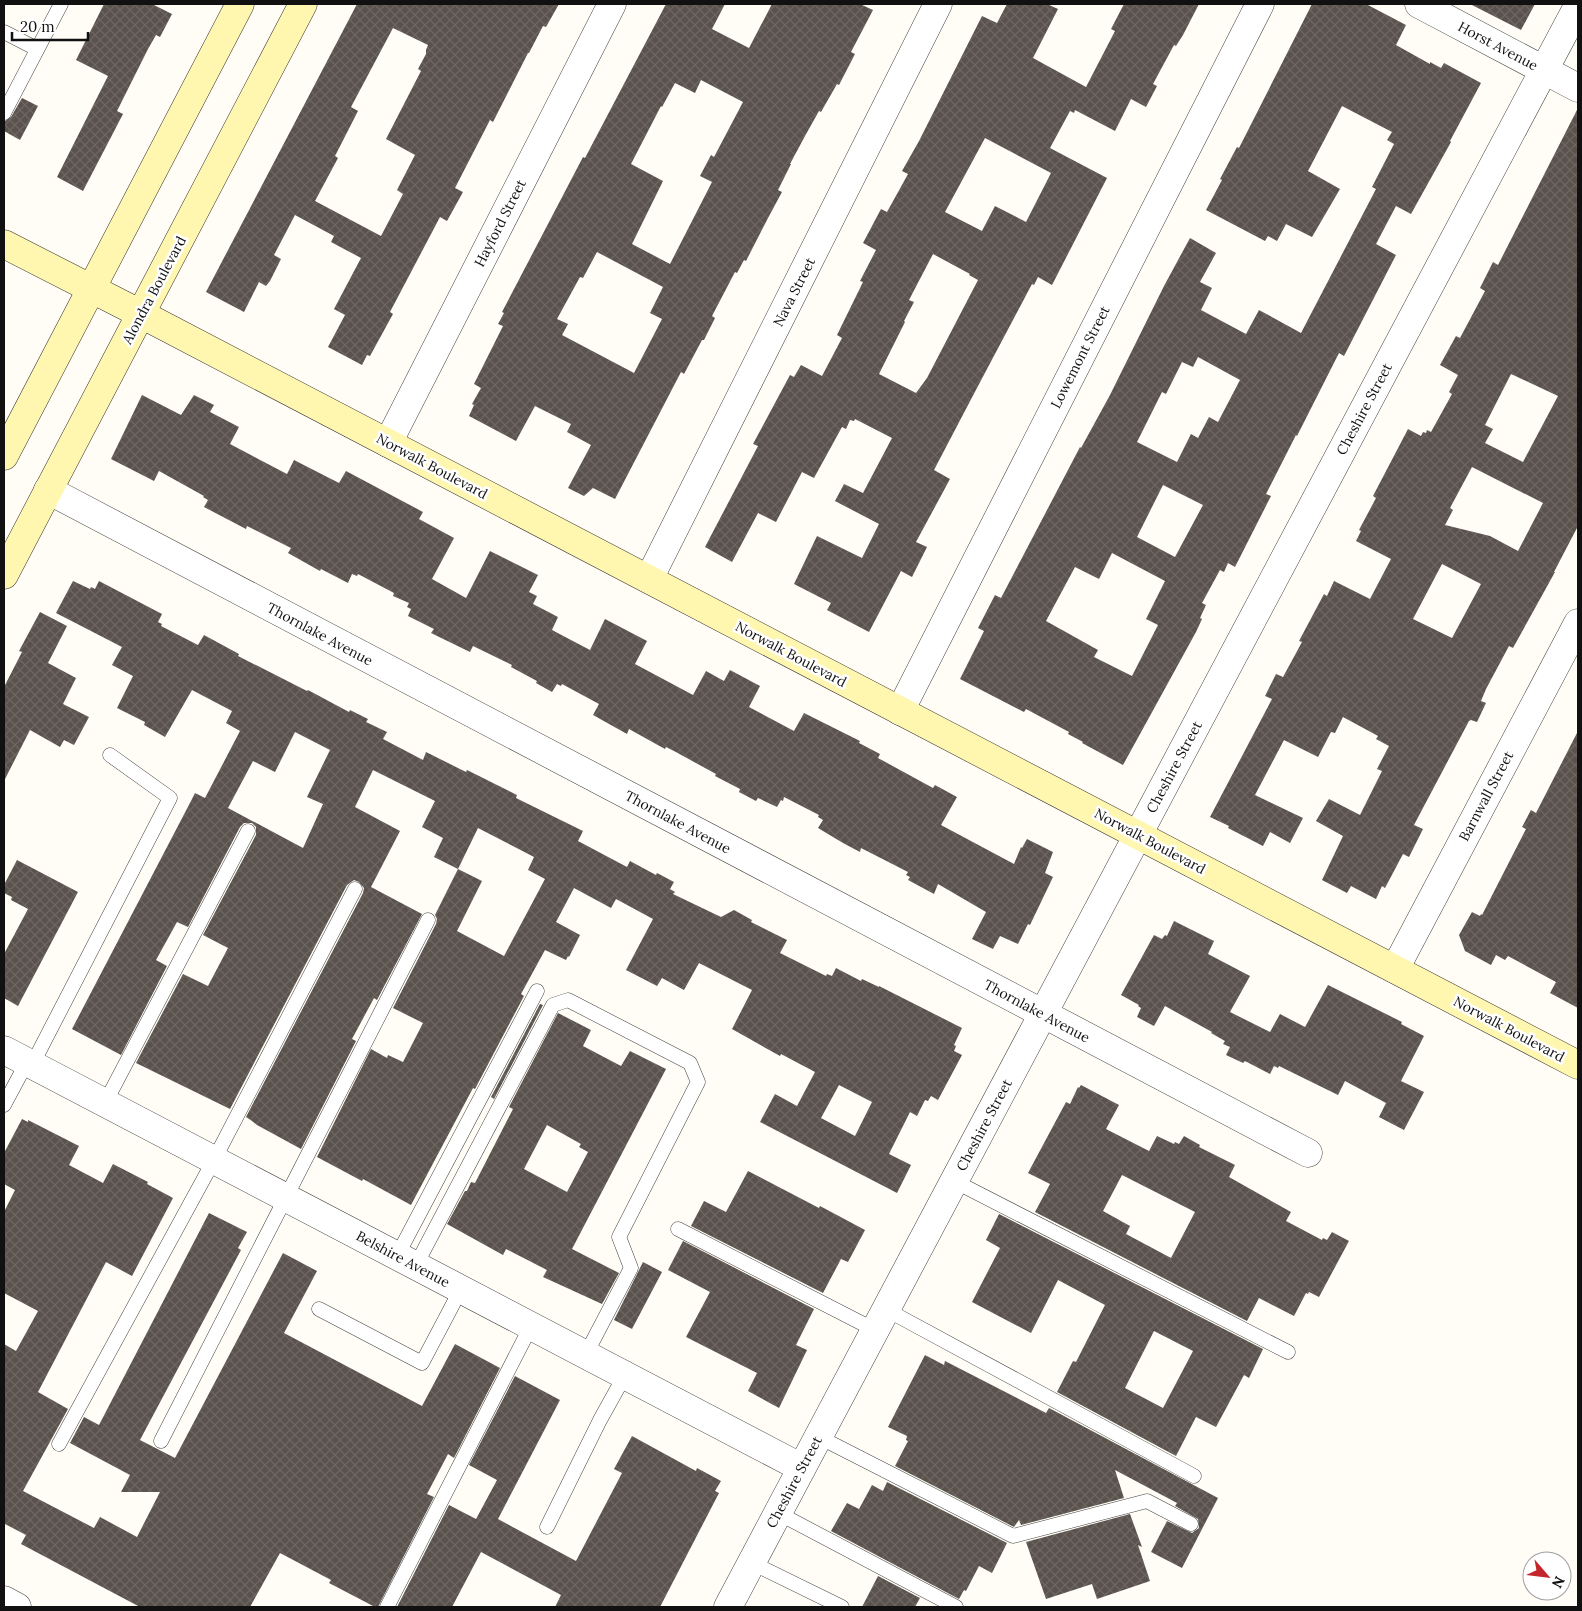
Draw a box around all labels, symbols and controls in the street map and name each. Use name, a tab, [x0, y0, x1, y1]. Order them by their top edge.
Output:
scale bar	[12, 10, 89, 42]
text: 20 m	[20, 17, 55, 36]
street label: Horst Avenue	[1455, 17, 1541, 75]
street label: Hayford Street	[470, 176, 530, 270]
street label: Alondra Boulevard	[118, 233, 190, 348]
street label: Nava Street	[769, 254, 819, 330]
street label: Lowemont Street	[1046, 302, 1114, 411]
street label: Cheshire Street	[1332, 359, 1396, 458]
street label: Norwalk Boulevard	[373, 429, 491, 503]
street label: Thornlake Avenue	[264, 599, 376, 670]
street label: Norwalk Boulevard	[732, 617, 850, 691]
street label: Cheshire Street	[1142, 717, 1206, 816]
street label: Barnwall Street	[1455, 747, 1518, 844]
street label: Thornlake Avenue	[622, 787, 734, 858]
street label: Norwalk Boulevard	[1091, 804, 1209, 878]
street label: Thornlake Avenue	[981, 976, 1093, 1047]
street label: Norwalk Boulevard	[1450, 992, 1568, 1066]
street label: Cheshire Street	[952, 1075, 1016, 1174]
street label: Belshire Avenue	[353, 1227, 453, 1291]
street label: Cheshire Street	[762, 1432, 826, 1531]
north arrow	[1522, 1551, 1572, 1601]
text: N	[1548, 1573, 1569, 1591]

